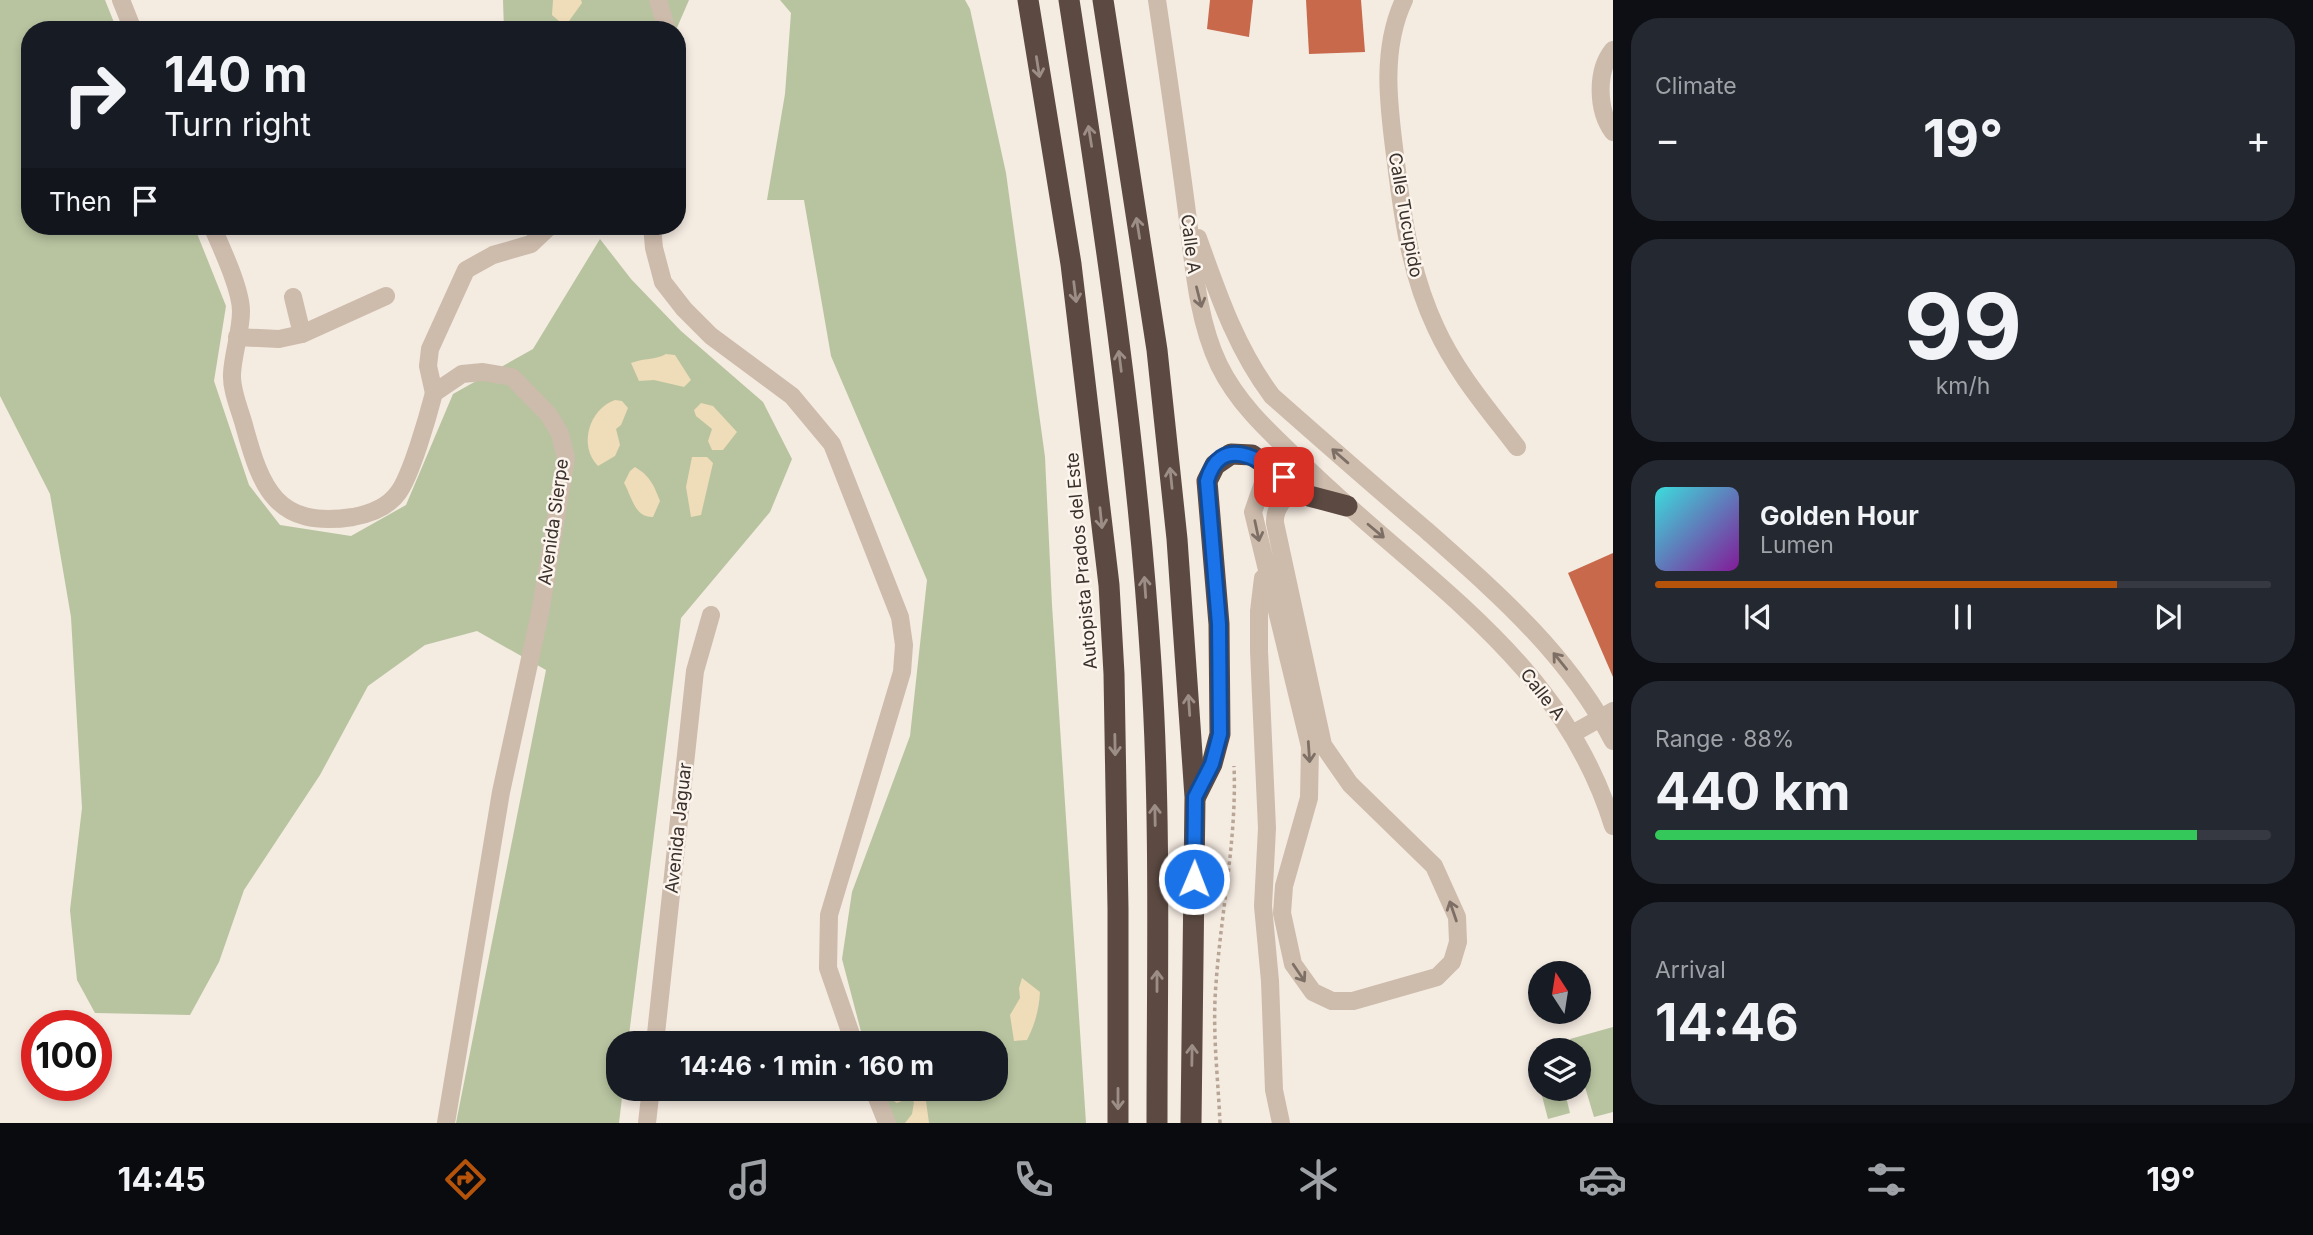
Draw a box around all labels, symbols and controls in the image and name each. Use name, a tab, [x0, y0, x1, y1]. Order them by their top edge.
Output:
text: 140 m	[164, 45, 308, 104]
icon: right	[49, 49, 140, 140]
one-way arrow	[1032, 56, 1045, 78]
text: Climate	[1655, 72, 1737, 100]
text: Turn right	[164, 105, 311, 144]
text: 19°	[1923, 107, 2003, 170]
text: −	[1655, 116, 1680, 162]
text: +	[2246, 116, 2271, 162]
one-way arrow	[1083, 125, 1096, 148]
street label: Calle Tucupido	[1385, 151, 1427, 279]
icon: arrive	[126, 182, 164, 220]
text: Then	[49, 186, 112, 217]
street label: Calle A	[1177, 213, 1205, 275]
one-way arrow	[1131, 217, 1144, 240]
text: 99	[1904, 271, 2022, 381]
one-way arrow	[1068, 280, 1081, 303]
one-way arrow	[1193, 285, 1206, 307]
one-way arrow	[1114, 350, 1127, 373]
text: km/h	[1936, 372, 1990, 400]
pin	[1254, 447, 1314, 507]
one-way arrow	[1332, 448, 1350, 464]
street label: Autopista Prados del Este	[1061, 452, 1101, 670]
street label: Avenida Sierpe	[534, 457, 572, 587]
icon: arrive	[1265, 458, 1303, 496]
one-way arrow	[1164, 467, 1177, 490]
text: Golden Hour	[1760, 500, 1919, 531]
one-way arrow	[1095, 506, 1108, 529]
one-way arrow	[1251, 519, 1265, 542]
one-way arrow	[1367, 523, 1385, 538]
text: Lumen	[1760, 531, 1834, 559]
one-way arrow	[1139, 576, 1152, 599]
icon: previous	[1739, 598, 1777, 636]
icon: pause	[1944, 598, 1982, 636]
icon: next	[2149, 598, 2187, 636]
one-way arrow	[1553, 652, 1568, 670]
street label: Calle A	[1516, 664, 1570, 724]
one-way arrow	[1182, 694, 1195, 717]
text: Range · 88%	[1655, 725, 1794, 753]
one-way arrow	[1109, 733, 1122, 756]
one-way arrow	[1302, 740, 1315, 763]
text: 440 km	[1655, 760, 1850, 823]
street label: Avenida Jaguar	[661, 761, 695, 895]
one-way arrow	[1148, 803, 1162, 826]
position arrow	[1157, 842, 1231, 916]
one-way arrow	[1446, 900, 1458, 922]
text: Arrival	[1655, 956, 1726, 984]
north arrow	[1528, 961, 1591, 1024]
map controls	[1528, 961, 1591, 1101]
one-way arrow	[1292, 962, 1306, 982]
one-way arrow	[1150, 970, 1164, 993]
text: 14:46	[1655, 991, 1799, 1054]
speed limit sign: 100	[21, 1010, 112, 1101]
button: layers	[1528, 1038, 1591, 1101]
one-way arrow	[1185, 1044, 1199, 1067]
text: 14:46 · 1 min · 160 m	[680, 1050, 934, 1081]
one-way arrow	[1111, 1088, 1125, 1111]
icon: directions	[441, 1155, 490, 1204]
icon: music	[725, 1155, 774, 1204]
icon: phone	[1009, 1155, 1058, 1204]
icon: climate	[1294, 1155, 1343, 1204]
icon: car	[1578, 1155, 1627, 1204]
icon: filters	[1862, 1155, 1911, 1204]
text: 14:45	[118, 1160, 206, 1199]
text: 19°	[2146, 1160, 2195, 1199]

